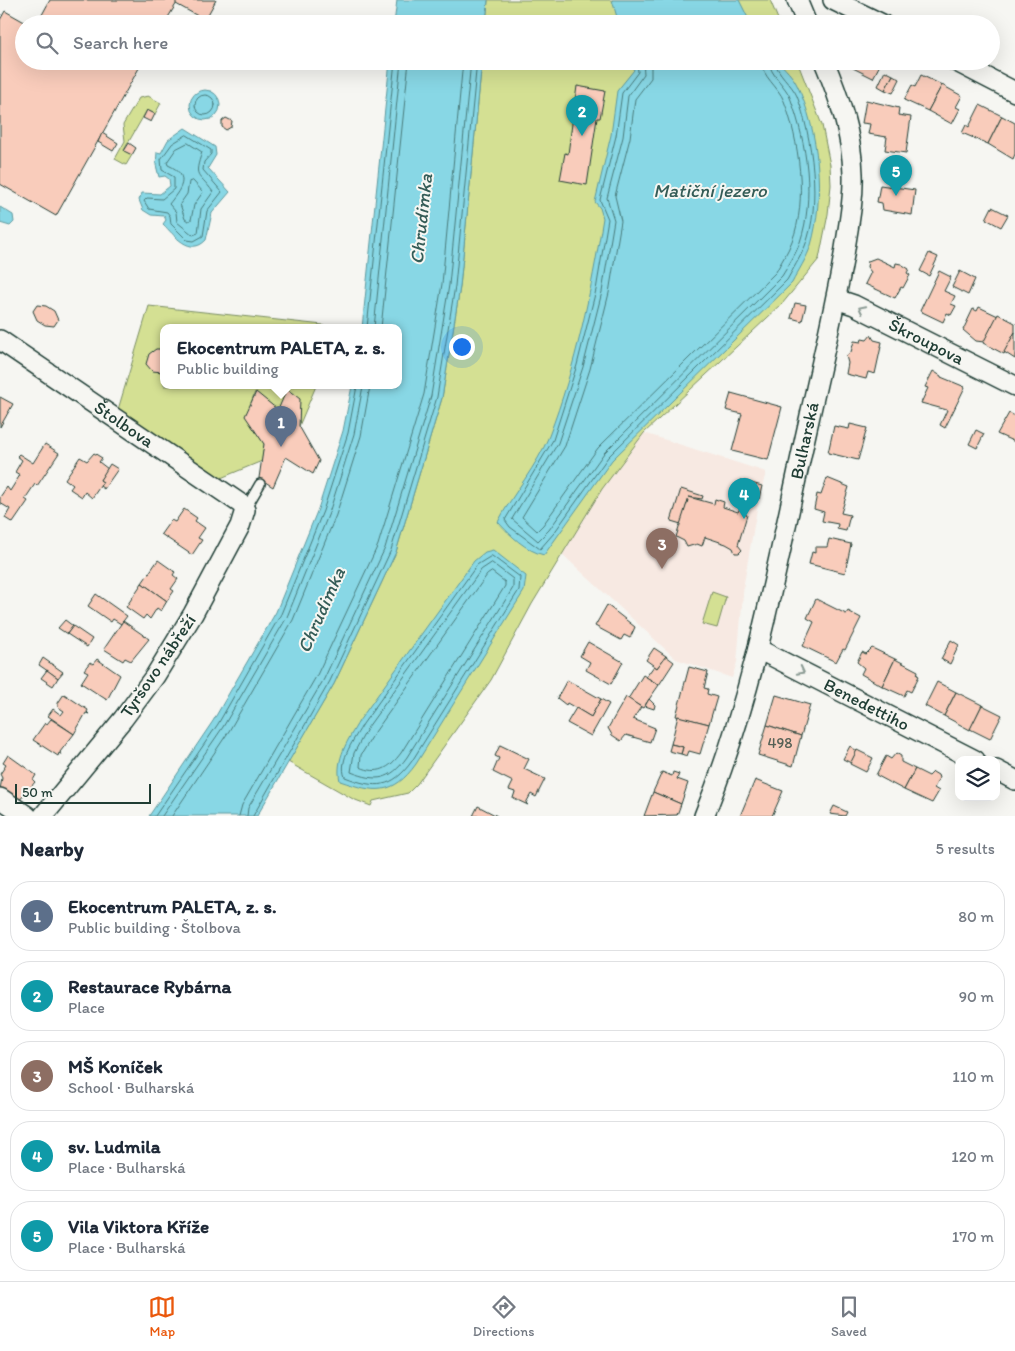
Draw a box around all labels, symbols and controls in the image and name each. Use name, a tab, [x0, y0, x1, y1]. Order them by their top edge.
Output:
search box	[15, 15, 1000, 70]
icon: search	[33, 29, 61, 57]
text: Search here	[73, 31, 168, 54]
pin: 2	[566, 95, 598, 136]
pin: 5	[880, 155, 912, 196]
water label: Chrudimka	[405, 172, 437, 265]
water label: Matiční jezero	[653, 179, 768, 202]
one-way arrow	[858, 306, 867, 316]
street label: Škroupova	[885, 313, 968, 370]
popup	[160, 324, 402, 389]
your location	[449, 334, 475, 360]
text: Ekocentrum PALETA, z. s.	[177, 336, 385, 359]
text: Public building	[177, 359, 279, 378]
street label: Štolbova	[90, 396, 159, 453]
street label: Bulharská	[785, 399, 824, 481]
pin: 1	[265, 406, 297, 447]
pin: 4	[728, 478, 760, 519]
pin: 3	[646, 528, 678, 569]
water label: Chrudimka	[292, 564, 350, 656]
street label: Tyršovo nábřeží	[115, 610, 201, 722]
one-way arrow	[796, 665, 805, 675]
street label: Benedettiho	[820, 673, 913, 736]
house number: 498	[767, 734, 793, 752]
map controls	[955, 756, 1000, 801]
button: layers	[955, 756, 1000, 801]
scale bar	[15, 781, 151, 804]
text: 50 m	[22, 784, 53, 801]
text: Nearby	[20, 836, 84, 861]
text: 5 results	[935, 839, 995, 858]
text: Ekocentrum PALETA, z. s.	[68, 895, 277, 918]
text: 1	[33, 907, 41, 926]
text: 80 m	[958, 907, 994, 926]
text: Public building · Štolbova	[68, 918, 241, 937]
text: Restaurace Rybárna	[68, 975, 231, 998]
text: 2	[33, 987, 41, 1006]
text: 90 m	[959, 987, 994, 1006]
text: Place	[68, 998, 105, 1017]
text: MŠ Koníček	[68, 1055, 163, 1078]
text: 3	[33, 1067, 41, 1086]
text: 110 m	[952, 1067, 994, 1086]
text: School · Bulharská	[68, 1078, 194, 1097]
text: sv. Ludmila	[68, 1135, 161, 1158]
text: 4	[32, 1147, 42, 1166]
text: 120 m	[951, 1147, 994, 1166]
text: Place · Bulharská	[68, 1158, 186, 1177]
text: Vila Viktora Kříže	[68, 1215, 209, 1238]
text: 5	[33, 1227, 41, 1246]
text: 170 m	[952, 1227, 994, 1246]
text: Place · Bulharská	[68, 1238, 186, 1257]
tab: Map	[148, 1293, 176, 1340]
tab: Directions	[473, 1293, 534, 1340]
tab: Saved	[831, 1293, 867, 1340]

